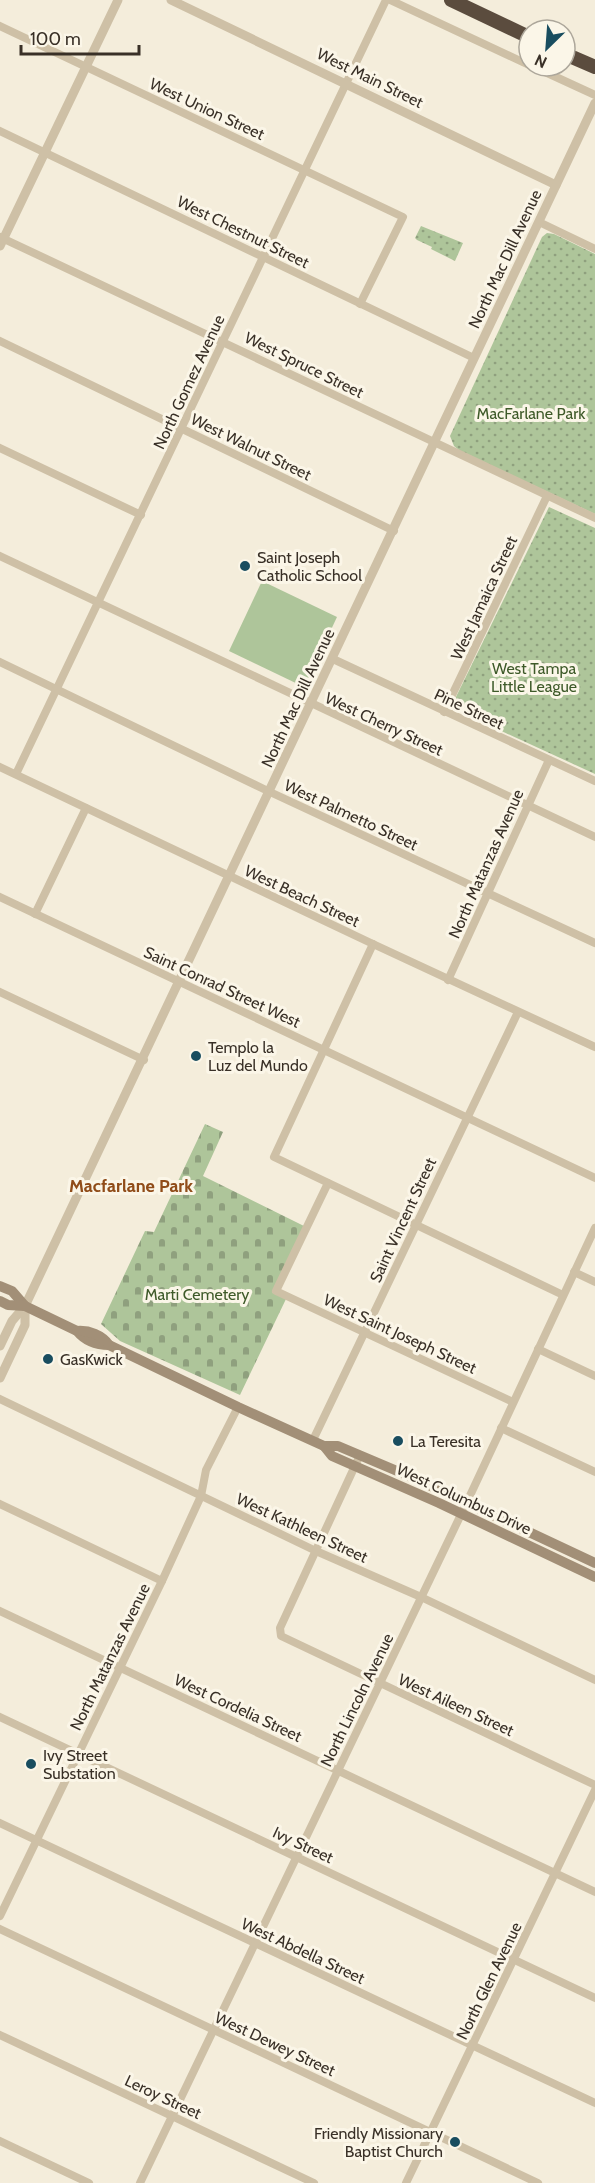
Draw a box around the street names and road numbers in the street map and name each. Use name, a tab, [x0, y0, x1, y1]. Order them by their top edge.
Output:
street label: West Main Street	[314, 44, 427, 112]
street label: West Union Street	[147, 74, 268, 144]
street label: North Mac Dill Avenue	[465, 187, 545, 331]
street label: West Chestnut Street	[174, 192, 313, 272]
street label: North Gomez Avenue	[150, 312, 228, 452]
street label: West Spruce Street	[241, 328, 367, 402]
street label: West Walnut Street	[188, 410, 315, 485]
street label: West Jamaica Street	[447, 532, 521, 663]
street label: North Mac Dill Avenue	[258, 626, 338, 770]
street label: Pine Street	[431, 685, 507, 734]
street label: West Cherry Street	[322, 688, 447, 760]
street label: West Palmetto Street	[281, 776, 421, 855]
street label: North Matanzas Avenue	[445, 787, 527, 941]
street label: West Beach Street	[242, 861, 363, 931]
street label: Saint Conrad Street West	[141, 942, 304, 1032]
street label: Saint Vincent Street	[366, 1154, 440, 1285]
street label: West Saint Joseph Street	[321, 1290, 480, 1378]
street label: West Columbus Drive	[394, 1459, 534, 1539]
street label: West Kathleen Street	[233, 1489, 371, 1567]
street label: North Matanzas Avenue	[66, 1580, 154, 1734]
street label: North Lincoln Avenue	[316, 1630, 398, 1770]
street label: West Cordelia Street	[171, 1670, 305, 1746]
street label: West Aileen Street	[395, 1670, 517, 1740]
street label: Ivy Street	[270, 1823, 337, 1868]
street label: West Abdella Street	[238, 1914, 368, 1988]
street label: North Glen Avenue	[452, 1919, 526, 2043]
street label: West Dewey Street	[212, 2008, 339, 2080]
street label: Leroy Street	[122, 2071, 205, 2123]

